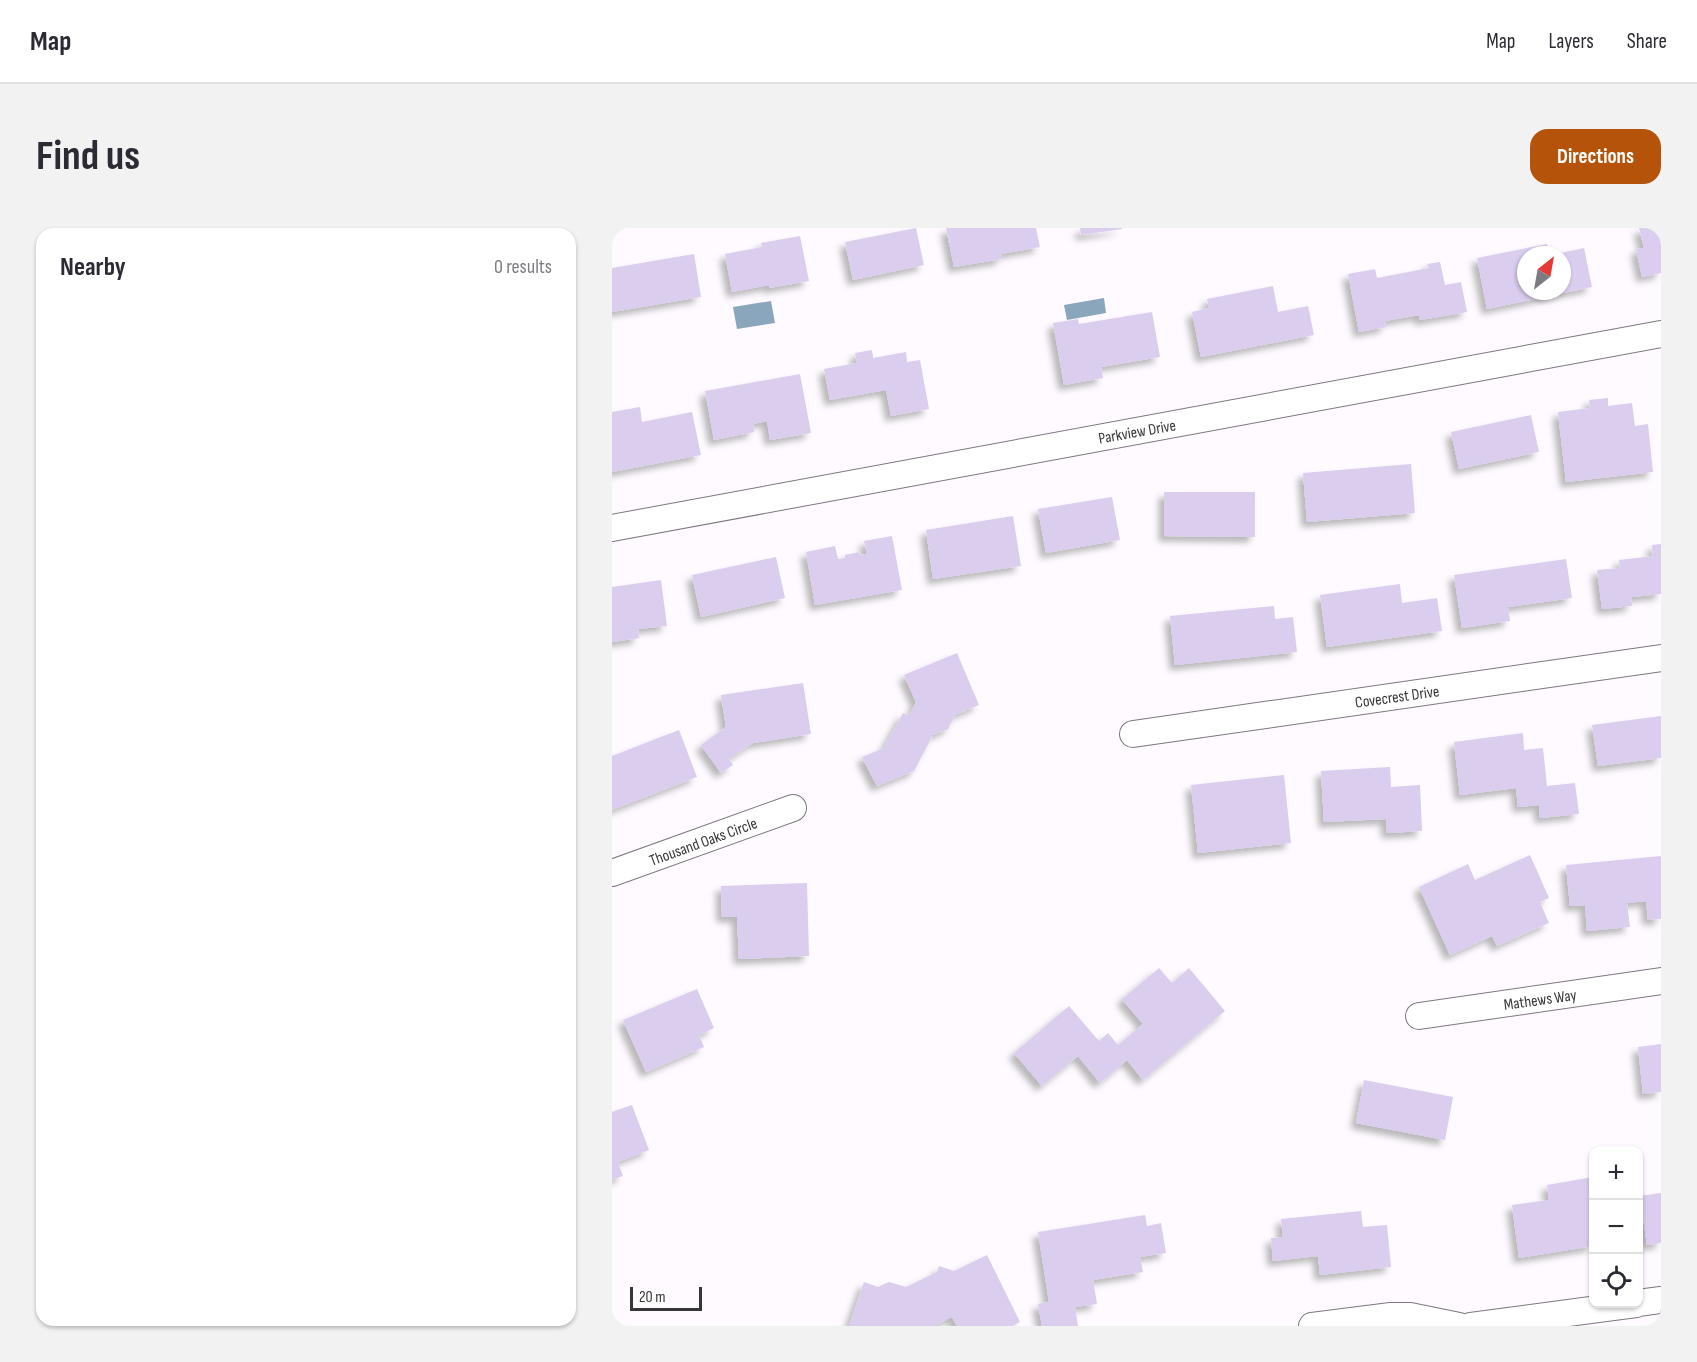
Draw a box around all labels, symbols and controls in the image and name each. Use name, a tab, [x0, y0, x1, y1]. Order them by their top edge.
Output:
text: Map	[30, 25, 71, 58]
text: Map	[1486, 29, 1515, 54]
text: Layers	[1548, 29, 1594, 54]
text: Share	[1627, 29, 1667, 54]
button: Directions	[1530, 129, 1661, 184]
text: Find us	[36, 131, 140, 182]
north arrow	[1517, 246, 1571, 300]
text: Nearby	[60, 252, 126, 283]
text: 0 results	[494, 255, 552, 279]
street label: Parkview Drive	[1097, 416, 1178, 449]
street label: Covecrest Drive	[1354, 682, 1441, 713]
street label: Thousand Oaks Circle	[647, 814, 760, 871]
street label: Mathews Way	[1503, 986, 1578, 1015]
map controls	[1589, 1146, 1643, 1308]
button: +	[1589, 1146, 1643, 1200]
button: −	[1589, 1200, 1643, 1254]
button: locate	[1589, 1254, 1643, 1308]
scale bar	[630, 1284, 702, 1312]
text: 20 m	[639, 1288, 666, 1307]

